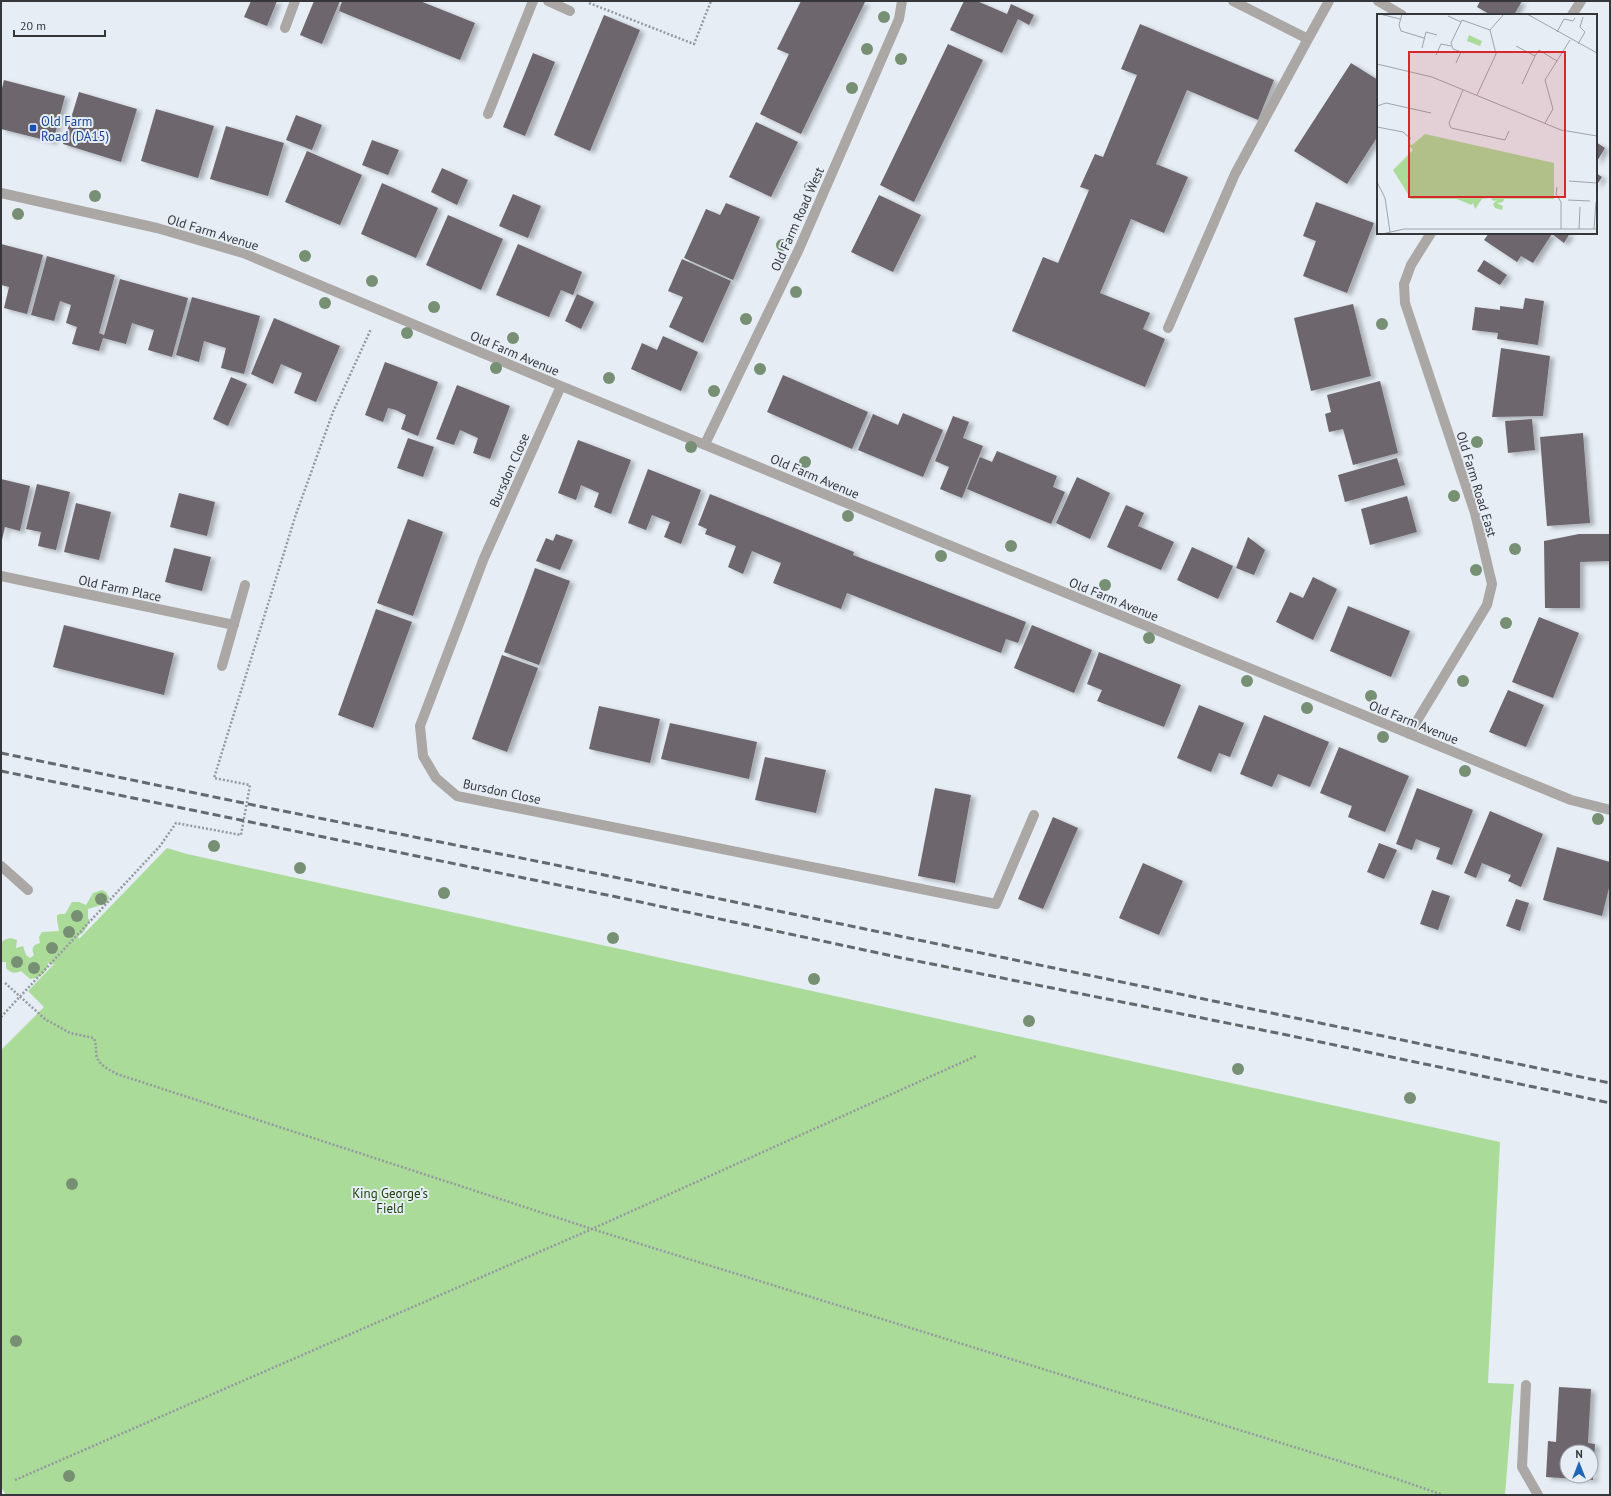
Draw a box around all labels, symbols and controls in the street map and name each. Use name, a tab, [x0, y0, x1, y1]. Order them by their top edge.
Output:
scale bar	[14, 12, 105, 38]
inset map	[1377, 14, 1597, 234]
text: 20 m	[20, 18, 46, 33]
place label: Old Farm Road (DA15)	[41, 113, 109, 145]
marker: Old Farm Road (DA15)	[28, 123, 38, 133]
street label: Old Farm Road West	[767, 164, 828, 274]
street label: Old Farm Avenue	[165, 210, 261, 254]
street label: Old Farm Avenue	[468, 327, 562, 380]
street label: Old Farm Road East	[1452, 430, 1501, 539]
street label: Bursdon Close	[486, 431, 533, 510]
street label: Old Farm Avenue	[768, 450, 862, 503]
street label: Old Farm Place	[77, 571, 163, 606]
street label: Old Farm Avenue	[1067, 574, 1161, 625]
street label: Old Farm Avenue	[1367, 697, 1461, 748]
street label: Bursdon Close	[461, 775, 542, 808]
park label: King George's Field	[352, 1185, 428, 1217]
north arrow	[1559, 1444, 1599, 1484]
text: N	[1575, 1447, 1583, 1461]

